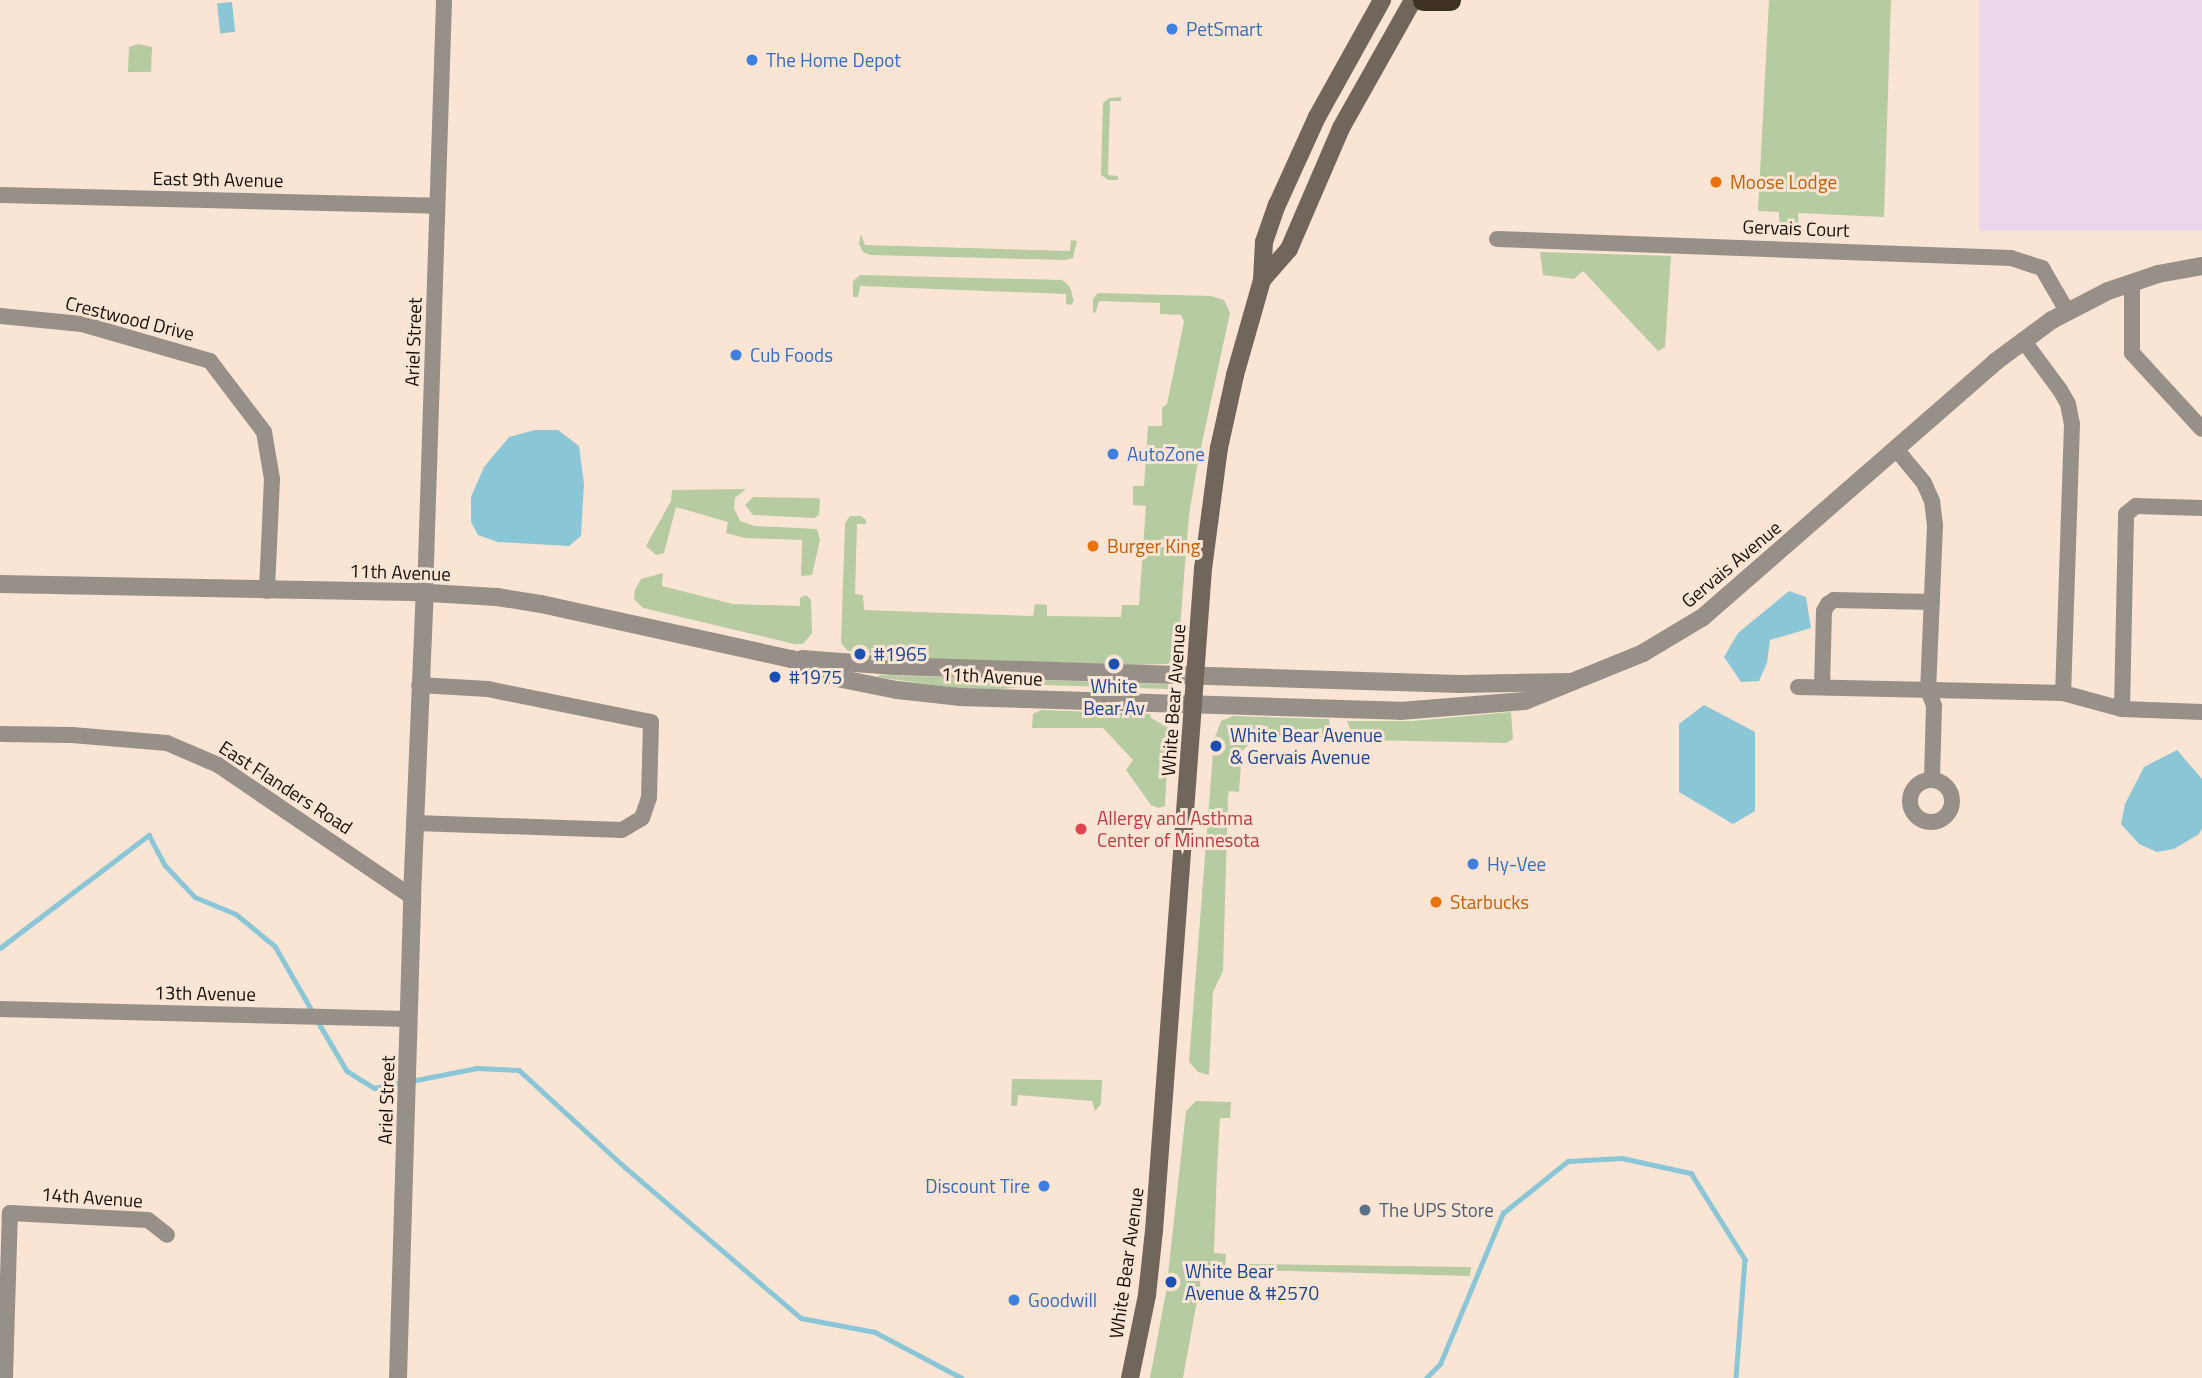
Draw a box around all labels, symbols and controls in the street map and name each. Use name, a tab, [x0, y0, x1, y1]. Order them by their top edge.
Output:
place label: PetSmart	[1186, 18, 1262, 40]
marker: PetSmart	[1164, 21, 1180, 37]
place label: The Home Depot	[766, 49, 901, 71]
marker: The Home Depot	[744, 52, 760, 68]
street label: East 9th Avenue	[152, 166, 284, 192]
place label: Moose Lodge	[1730, 171, 1837, 193]
marker: Moose Lodge	[1708, 174, 1724, 190]
street label: Gervais Court	[1742, 215, 1850, 241]
street label: Crestwood Drive	[63, 291, 197, 345]
street label: Ariel Street	[400, 297, 426, 387]
place label: Cub Foods	[750, 344, 833, 366]
marker: Cub Foods	[728, 347, 744, 363]
place label: AutoZone	[1127, 443, 1205, 465]
marker: AutoZone	[1105, 446, 1121, 462]
street label: Gervais Avenue	[1677, 516, 1785, 612]
place label: Burger King	[1107, 535, 1200, 557]
marker: Burger King	[1085, 538, 1101, 554]
street label: 11th Avenue	[349, 559, 451, 585]
street label: White Bear Avenue	[1156, 623, 1190, 777]
place label: #1965	[874, 643, 927, 665]
marker: #1965	[852, 646, 868, 662]
marker: White Bear Av	[1106, 656, 1122, 672]
street label: 11th Avenue	[941, 662, 1043, 690]
place label: #1975	[789, 666, 842, 688]
marker: #1975	[767, 669, 783, 685]
place label: White Bear Av	[1083, 675, 1145, 719]
place label: White Bear Avenue & Gervais Avenue	[1230, 724, 1383, 768]
street label: East Flanders Road	[215, 735, 357, 839]
marker: White Bear Avenue & Gervais Avenue	[1208, 738, 1224, 754]
place label: Allergy and Asthma Center of Minnesota	[1097, 807, 1260, 851]
marker: Allergy and Asthma Center of Minnesota	[1071, 819, 1091, 839]
place label: Hy-Vee	[1487, 853, 1546, 875]
marker: Hy-Vee	[1465, 856, 1481, 872]
place label: Starbucks	[1450, 891, 1529, 913]
marker: Starbucks	[1428, 894, 1444, 910]
street label: 13th Avenue	[154, 981, 256, 1005]
street label: Ariel Street	[373, 1055, 399, 1145]
place label: Discount Tire	[925, 1175, 1030, 1197]
marker: Discount Tire	[1036, 1178, 1052, 1194]
street label: 14th Avenue	[40, 1182, 144, 1212]
street label: White Bear Avenue	[1104, 1186, 1148, 1340]
place label: The UPS Store	[1379, 1199, 1494, 1221]
marker: The UPS Store	[1357, 1202, 1373, 1218]
place label: White Bear Avenue & #2570	[1185, 1260, 1319, 1304]
marker: White Bear Avenue & #2570	[1163, 1274, 1179, 1290]
place label: Goodwill	[1028, 1289, 1097, 1311]
marker: Goodwill	[1006, 1292, 1022, 1308]

